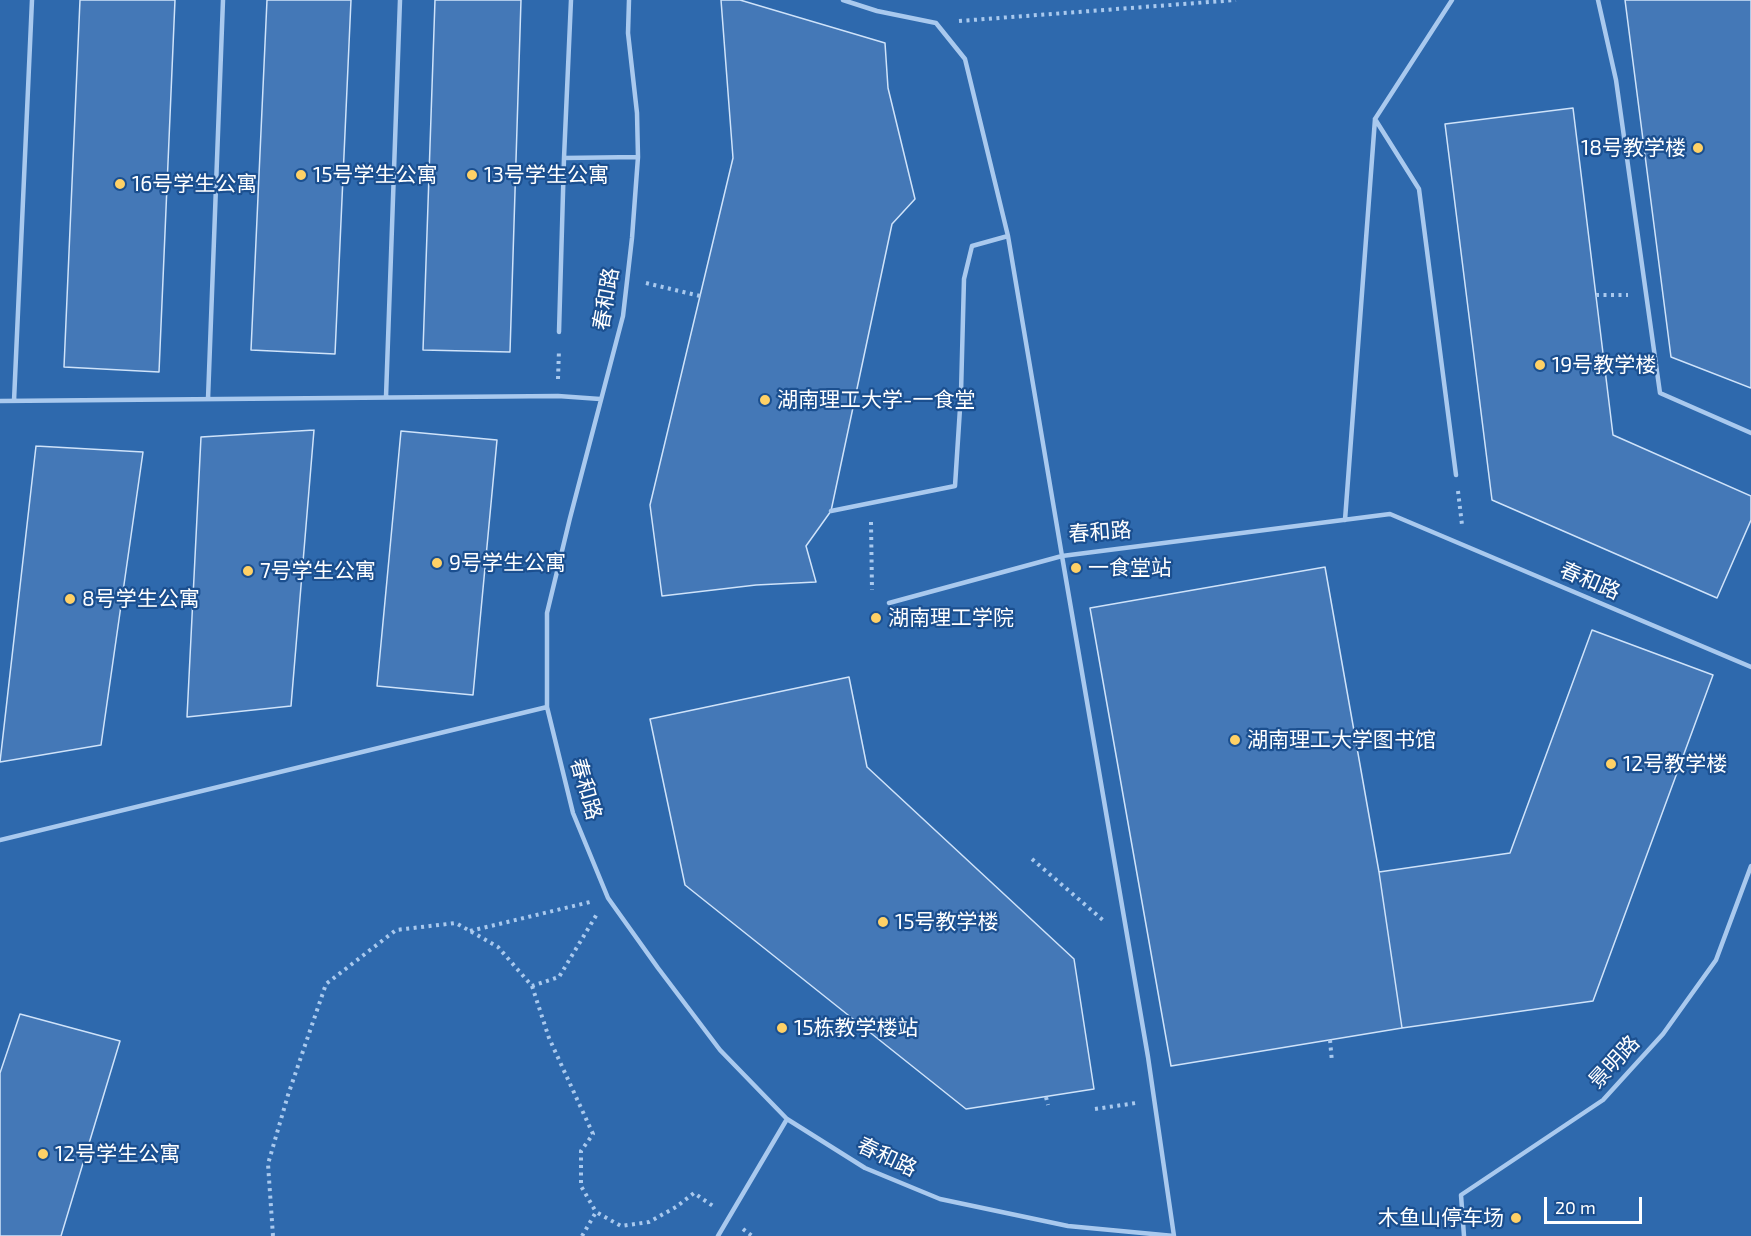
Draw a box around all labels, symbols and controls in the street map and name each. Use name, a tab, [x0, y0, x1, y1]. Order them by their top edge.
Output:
place label: 18号教学楼	[1581, 135, 1686, 161]
marker: 18号教学楼	[1691, 141, 1705, 155]
place label: 15号学生公寓	[313, 162, 438, 188]
place label: 13号学生公寓	[484, 162, 609, 188]
marker: 15号学生公寓	[294, 168, 308, 182]
marker: 13号学生公寓	[465, 168, 479, 182]
place label: 16号学生公寓	[132, 171, 257, 197]
marker: 16号学生公寓	[113, 177, 127, 191]
street label: 春和路	[588, 266, 624, 332]
place label: 19号教学楼	[1552, 352, 1656, 378]
marker: 19号教学楼	[1533, 358, 1547, 372]
place label: 湖南理工大学-一食堂	[777, 387, 975, 413]
marker: 湖南理工大学-一食堂	[758, 393, 772, 407]
street label: 春和路	[1068, 517, 1132, 547]
place label: 9号学生公寓	[449, 550, 566, 576]
place label: 一食堂站	[1088, 555, 1172, 581]
marker: 9号学生公寓	[430, 556, 444, 570]
street label: 春和路	[1556, 557, 1624, 605]
place label: 7号学生公寓	[260, 558, 376, 584]
marker: 一食堂站	[1069, 561, 1083, 575]
marker: 7号学生公寓	[241, 564, 255, 578]
place label: 8号学生公寓	[82, 586, 200, 612]
marker: 8号学生公寓	[63, 592, 77, 606]
place label: 湖南理工学院	[888, 605, 1014, 631]
marker: 湖南理工学院	[869, 611, 883, 625]
place label: 湖南理工大学图书馆	[1247, 727, 1436, 753]
marker: 湖南理工大学图书馆	[1228, 733, 1242, 747]
place label: 12号教学楼	[1623, 751, 1727, 777]
street label: 春和路	[565, 755, 607, 823]
marker: 12号教学楼	[1604, 757, 1618, 771]
place label: 15号教学楼	[895, 909, 999, 935]
marker: 15号教学楼	[876, 915, 890, 929]
place label: 15栋教学楼站	[794, 1015, 919, 1041]
marker: 15栋教学楼站	[775, 1021, 789, 1035]
street label: 景明路	[1583, 1030, 1645, 1094]
street label: 春和路	[853, 1132, 921, 1182]
place label: 12号学生公寓	[55, 1141, 180, 1167]
marker: 12号学生公寓	[36, 1147, 50, 1161]
scale bar	[1547, 1185, 1644, 1223]
text: 20 m	[1555, 1196, 1596, 1218]
place label: 木鱼山停车场	[1378, 1205, 1504, 1231]
marker: 木鱼山停车场	[1509, 1211, 1523, 1225]

